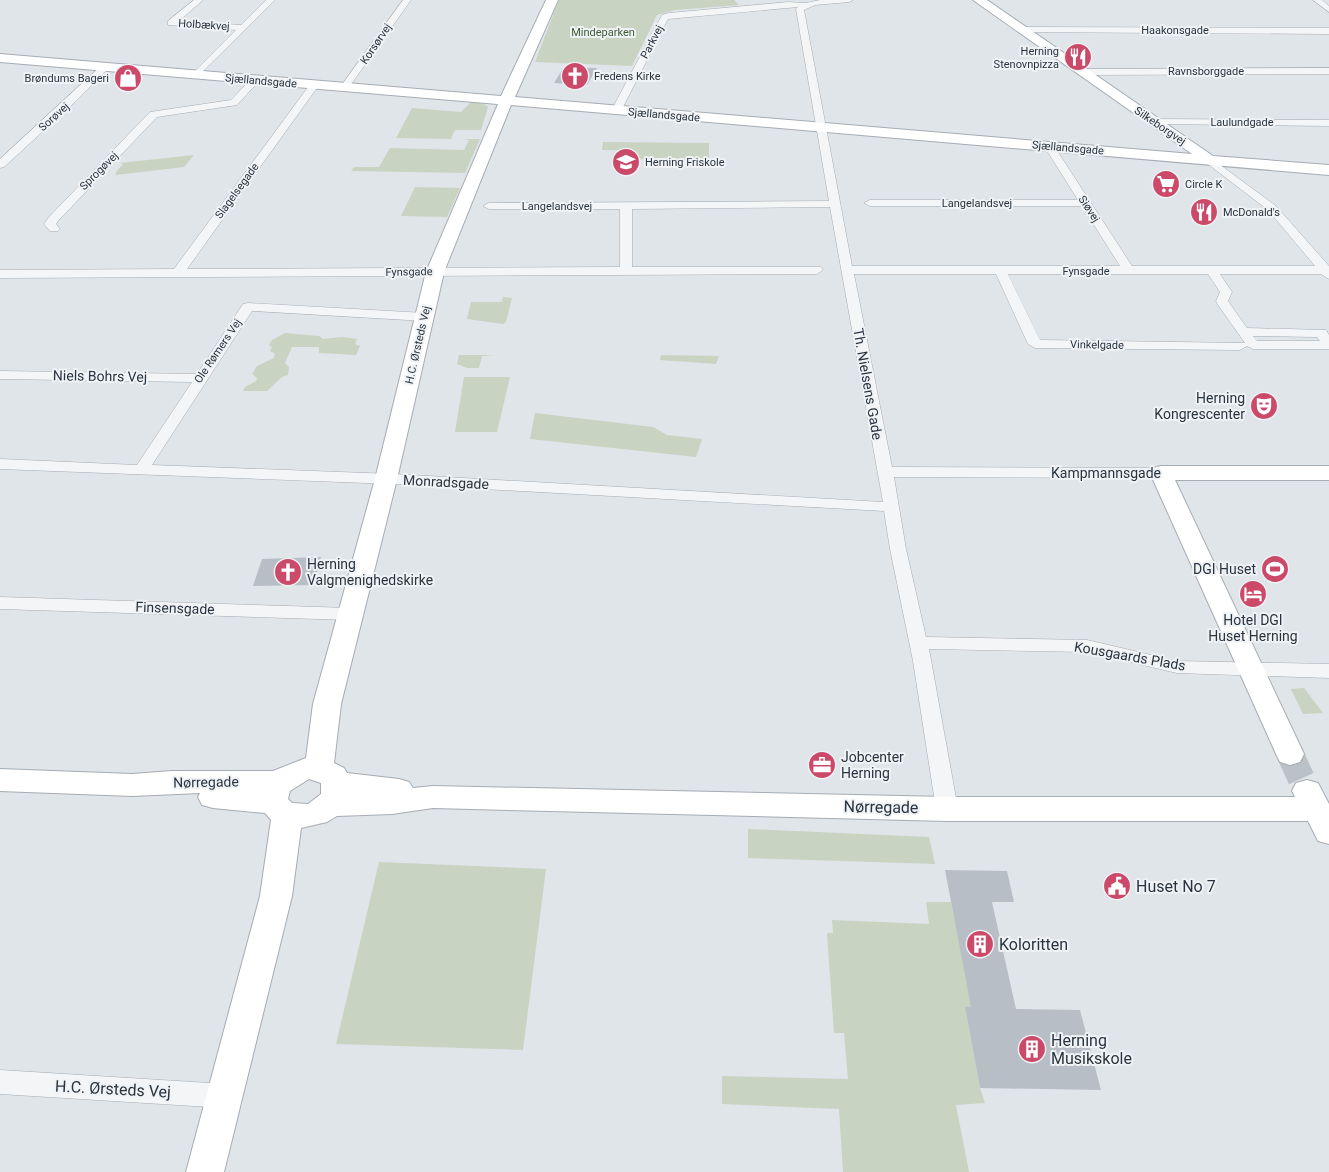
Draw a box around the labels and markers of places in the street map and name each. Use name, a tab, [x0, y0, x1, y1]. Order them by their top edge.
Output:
restaurant icon: Herning Stenovnpizza	[1063, 42, 1093, 72]
place label: Herning Stenovnpizza	[994, 45, 1059, 71]
church icon: Fredens Kirke	[560, 61, 590, 91]
shop icon: Brøndums Bageri	[113, 63, 143, 93]
place label: Fredens Kirke	[594, 70, 661, 83]
place label: Brøndums Bageri	[25, 72, 109, 85]
school or university icon: Herning Friskole	[611, 147, 641, 177]
place label: Herning Friskole	[645, 156, 725, 169]
supermarket icon: Circle K	[1151, 169, 1181, 199]
place label: Circle K	[1185, 178, 1222, 191]
restaurant icon: McDonald's	[1189, 197, 1219, 227]
place label: McDonald's	[1223, 206, 1280, 219]
place label: Herning Kongrescenter	[1154, 390, 1245, 422]
theatre icon: Herning Kongrescenter	[1249, 391, 1279, 421]
sports icon: DGI Huset	[1260, 554, 1290, 584]
place label: Herning Valgmenighedskirke	[307, 556, 433, 588]
church icon: Herning Valgmenighedskirke	[273, 557, 303, 587]
place label: DGI Huset	[1193, 561, 1256, 577]
hotel icon: Hotel DGI Huset Herning	[1238, 579, 1268, 609]
place label: Hotel DGI Huset Herning	[1208, 612, 1298, 644]
place label: Jobcenter Herning	[841, 749, 904, 781]
office icon: Jobcenter Herning	[807, 750, 837, 780]
public building icon: Huset No 7	[1102, 871, 1132, 901]
place label: Huset No 7	[1136, 877, 1216, 896]
building icon: Koloritten	[965, 929, 995, 959]
place label: Koloritten	[999, 935, 1068, 954]
place label: Herning Musikskole	[1051, 1031, 1132, 1068]
building icon: Herning Musikskole	[1017, 1034, 1047, 1064]

